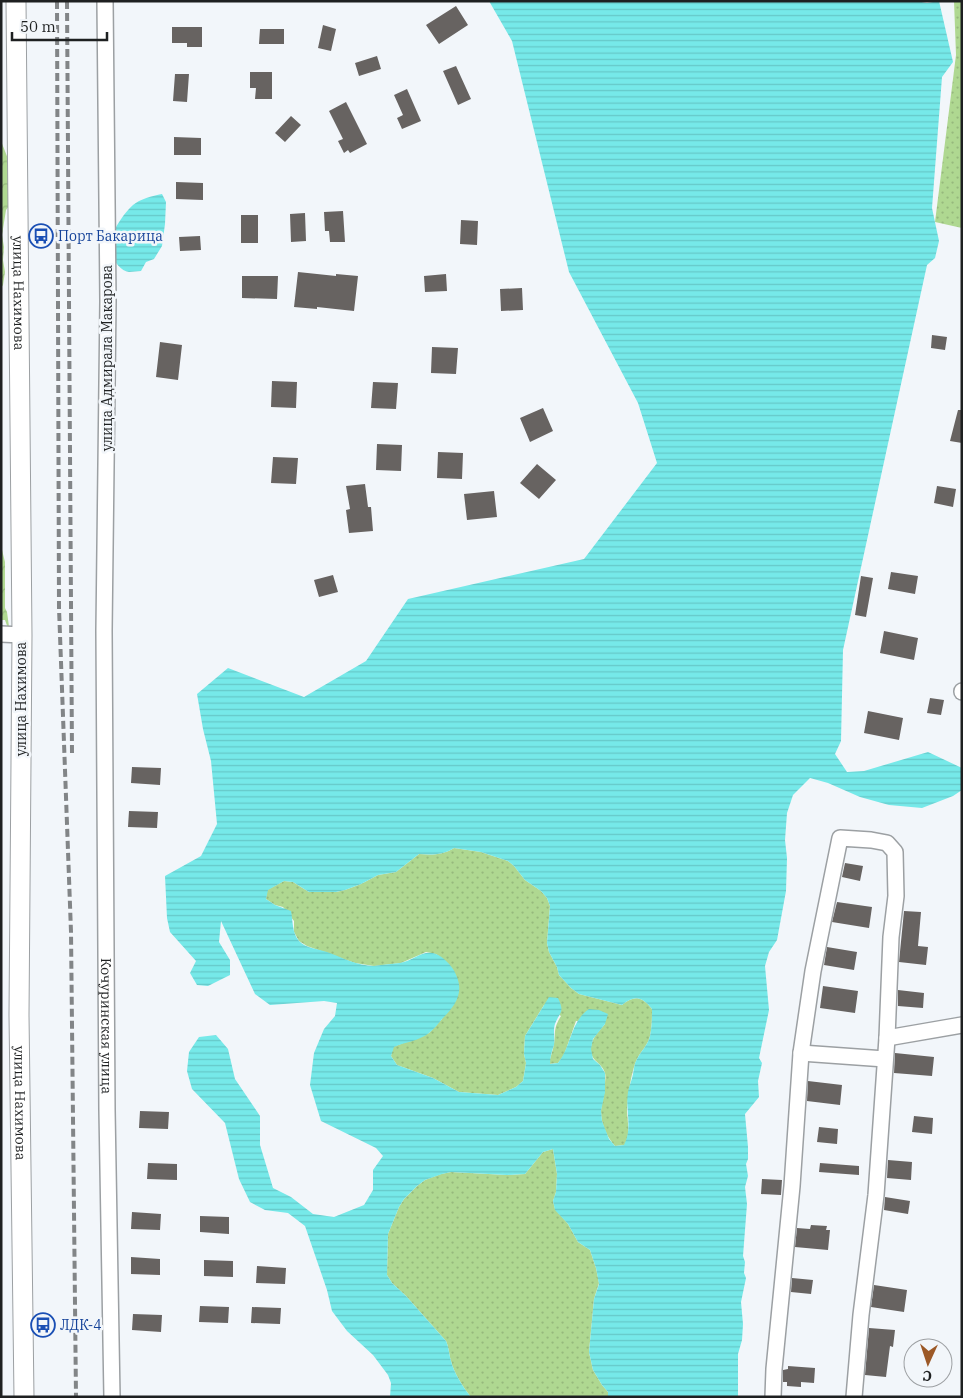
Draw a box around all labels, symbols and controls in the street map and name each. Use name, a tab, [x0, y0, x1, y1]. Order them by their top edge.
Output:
scale bar	[12, 10, 108, 42]
text: 50 m	[20, 17, 56, 36]
bus stop icon: Порт Бакарица	[28, 223, 54, 249]
place label: Порт Бакарица	[58, 227, 163, 245]
street label: улица Нахимова	[9, 236, 28, 351]
street label: улица Адмирала Макарова	[98, 264, 116, 451]
street label: улица Нахимова	[12, 641, 30, 756]
street label: Кочуринская улица	[97, 958, 116, 1094]
street label: улица Нахимова	[10, 1046, 30, 1161]
bus stop icon: ЛДК-4	[30, 1312, 56, 1338]
place label: ЛДК-4	[60, 1316, 102, 1334]
north arrow	[903, 1338, 953, 1388]
text: С	[922, 1367, 932, 1385]

